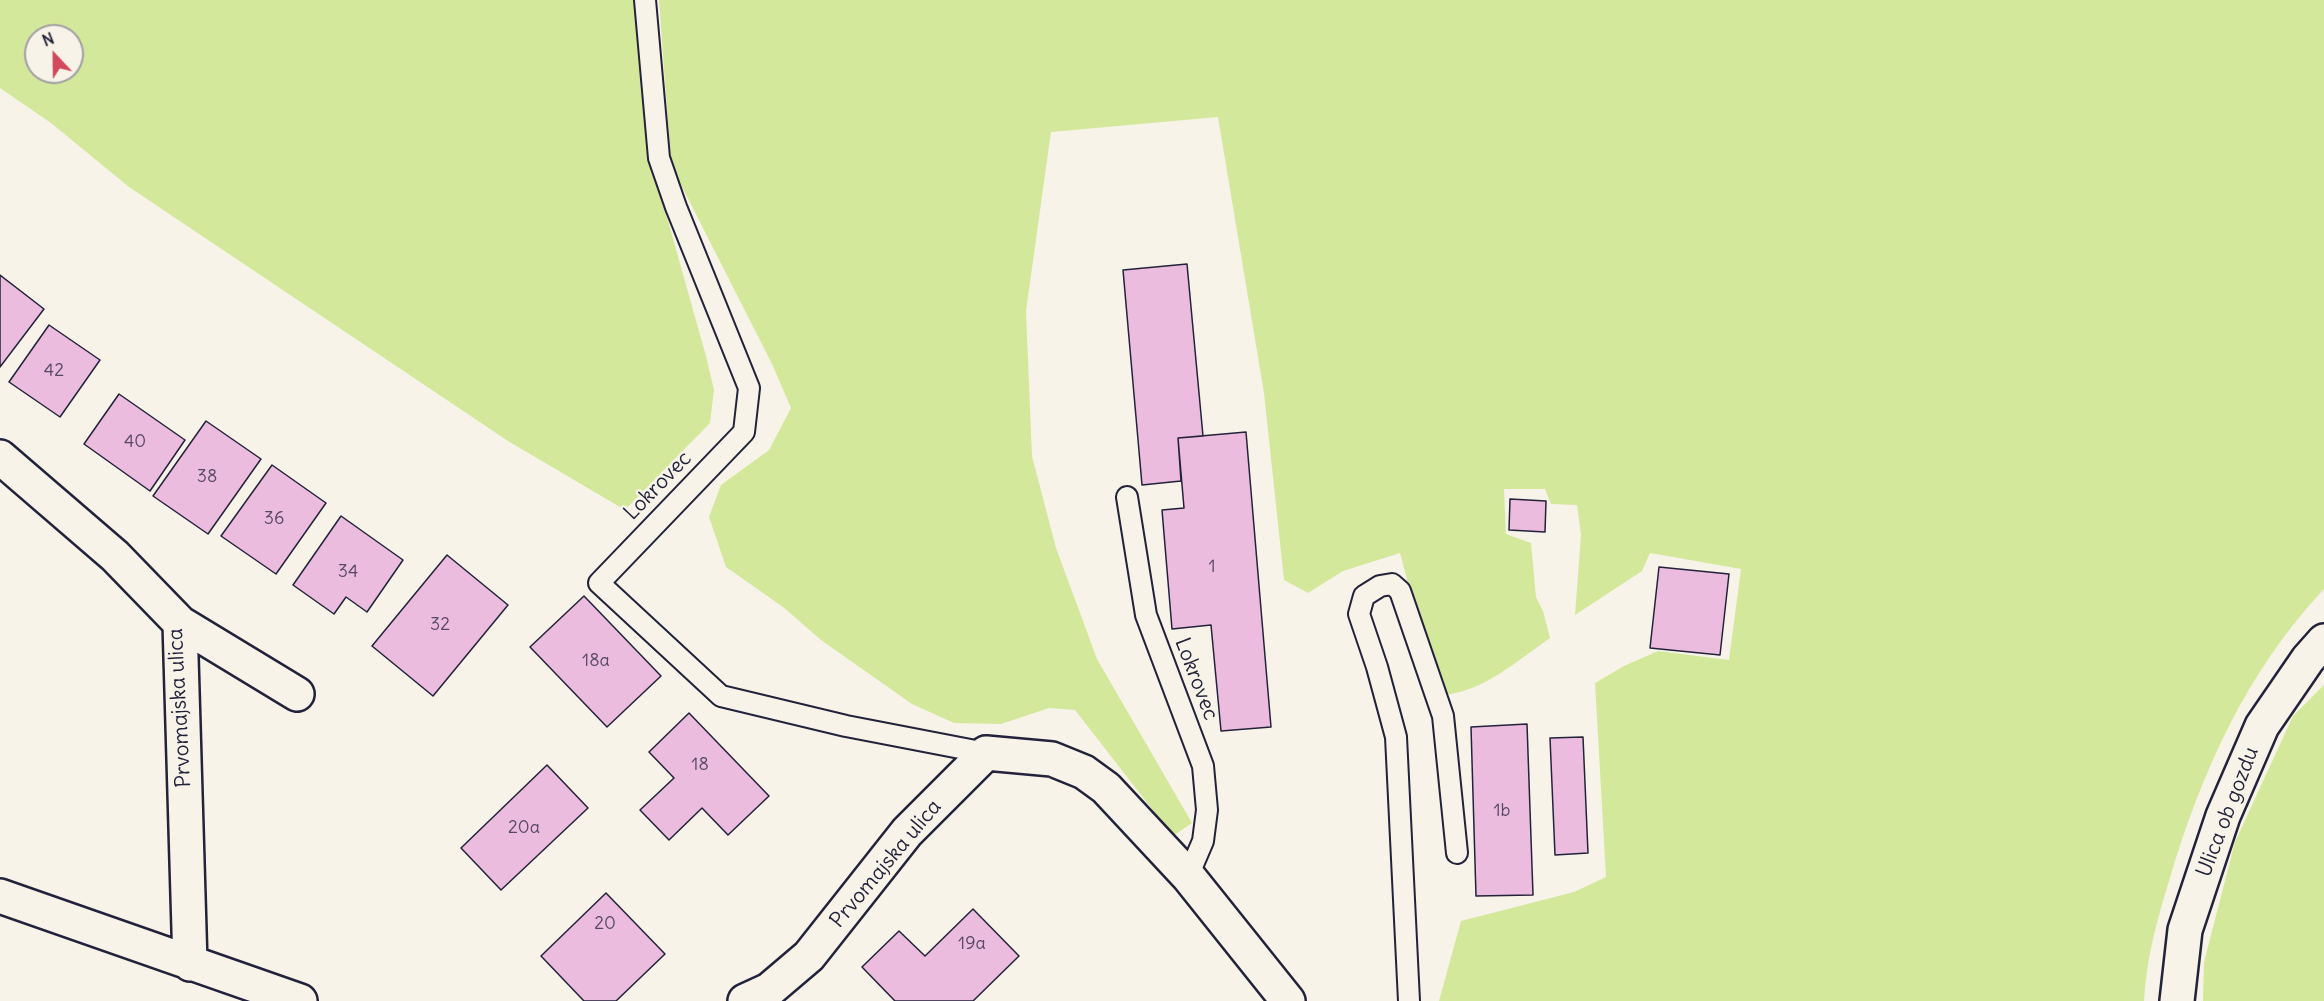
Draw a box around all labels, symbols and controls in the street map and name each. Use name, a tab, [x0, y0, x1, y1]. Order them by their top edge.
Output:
north arrow	[24, 24, 84, 84]
text: N	[39, 28, 57, 51]
house number: 42	[44, 360, 64, 382]
house number: 40	[124, 431, 146, 453]
street label: Lokrovec	[619, 446, 697, 526]
house number: 38	[197, 466, 217, 488]
house number: 36	[264, 508, 284, 530]
house number: 1	[1208, 556, 1216, 578]
house number: 34	[338, 561, 358, 583]
house number: 32	[430, 614, 450, 636]
street label: Prvomajska ulica	[163, 628, 197, 788]
street label: Lokrovec	[1169, 634, 1223, 724]
house number: 18a	[582, 650, 610, 672]
street label: Ulica ob gozdu	[2192, 743, 2264, 881]
house number: 18	[691, 754, 709, 776]
street label: Prvomajska ulica	[825, 795, 947, 933]
house number: 1b	[1493, 800, 1511, 822]
house number: 20a	[508, 817, 540, 839]
house number: 20	[594, 913, 616, 935]
house number: 19a	[958, 933, 986, 955]

